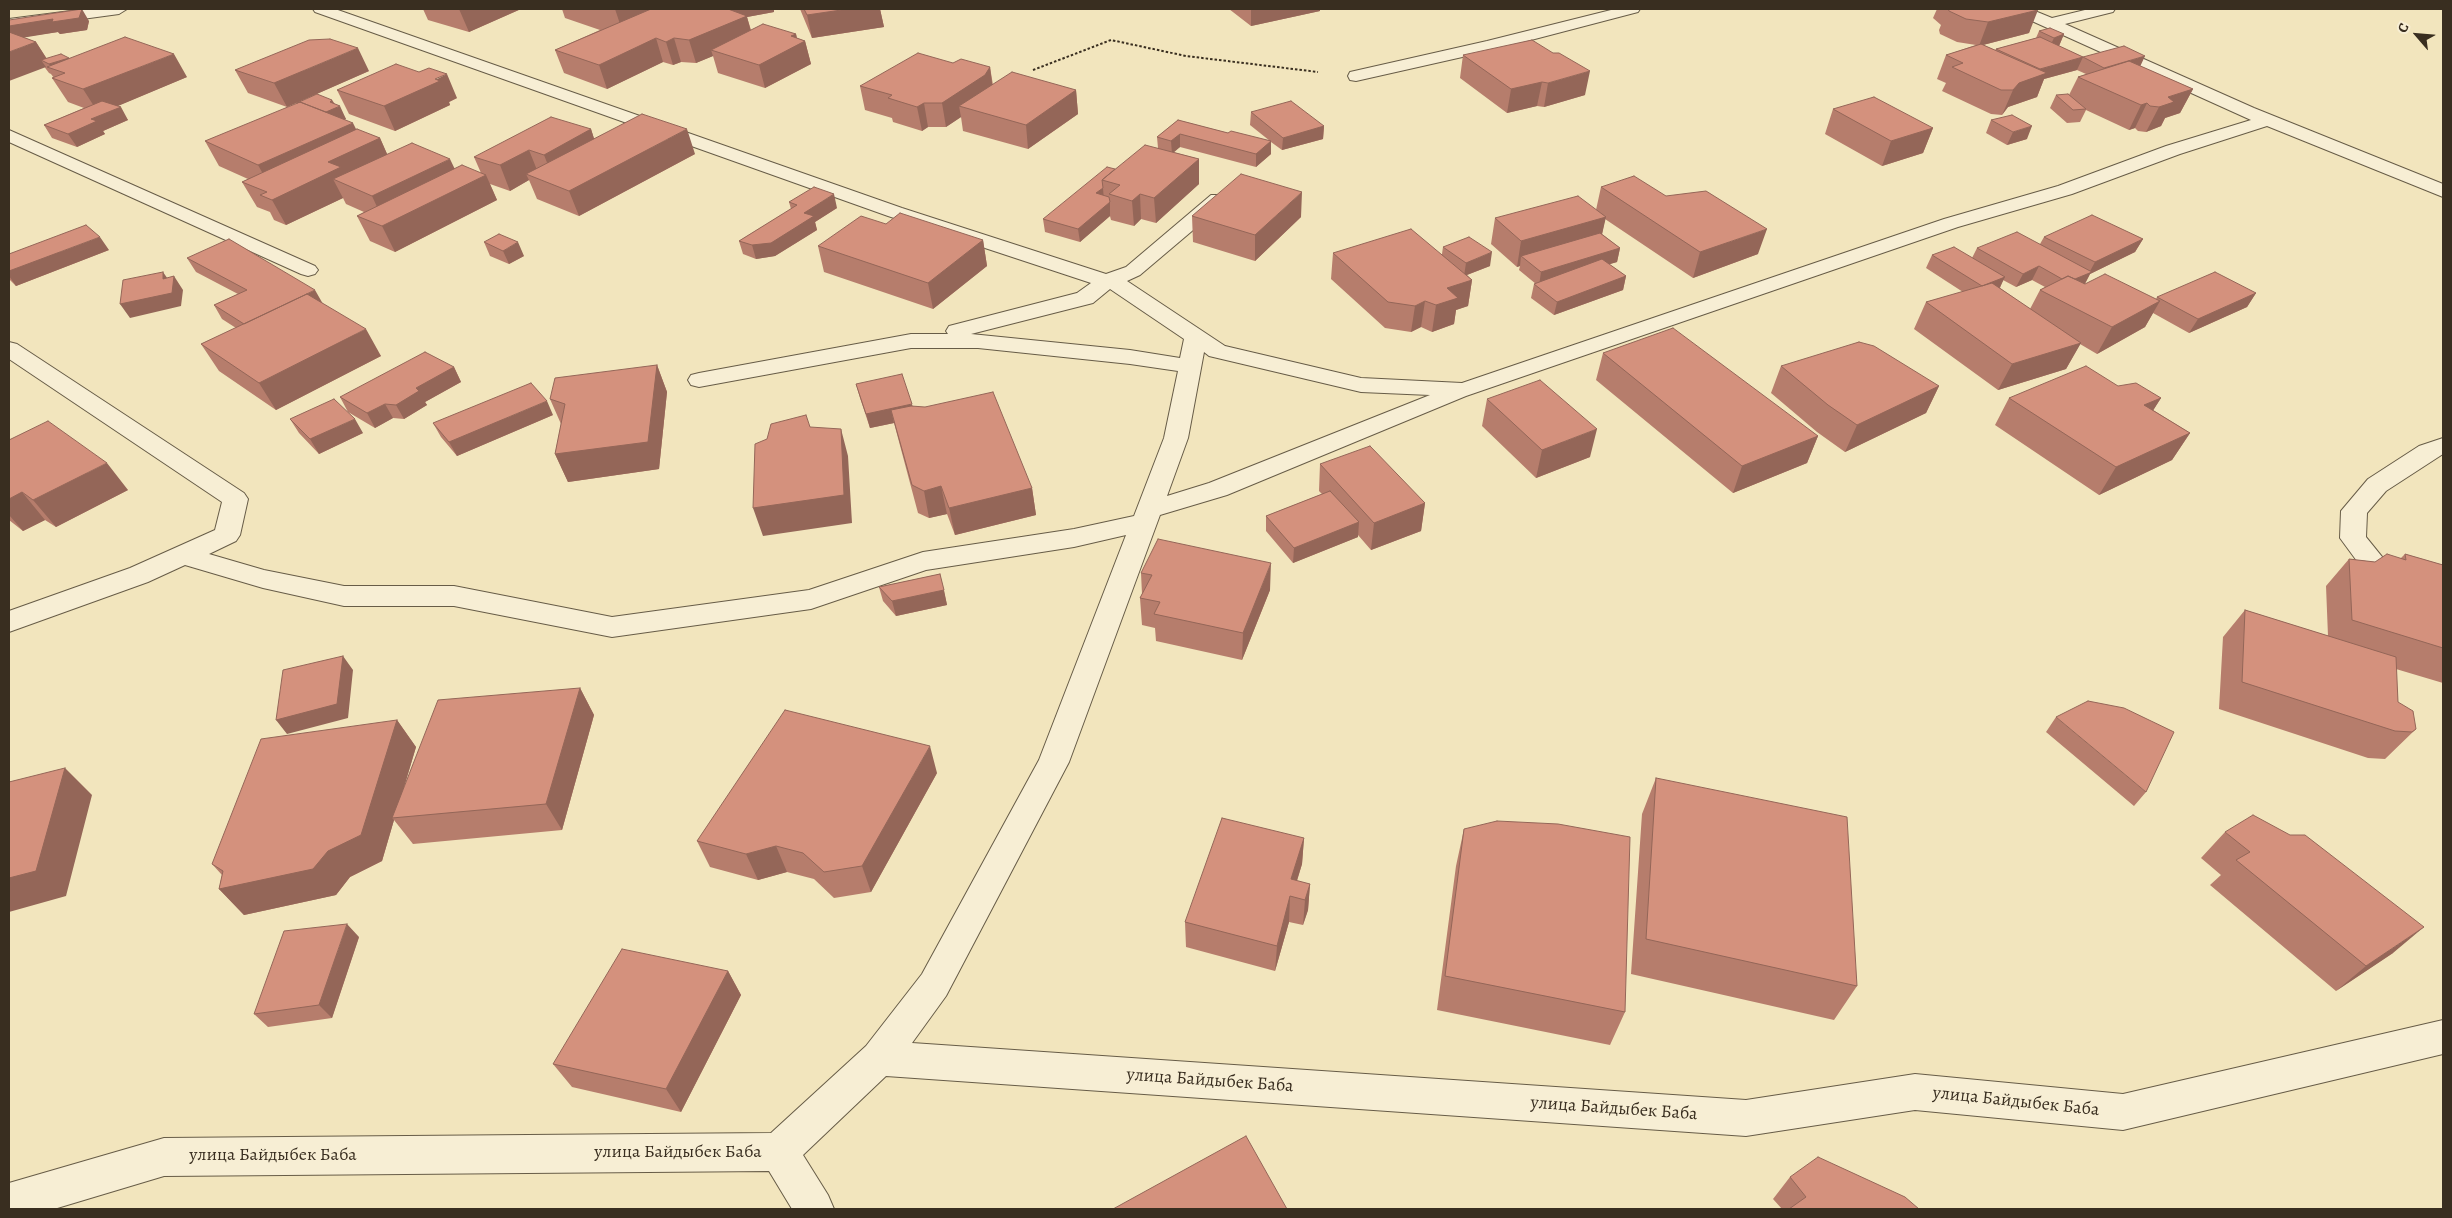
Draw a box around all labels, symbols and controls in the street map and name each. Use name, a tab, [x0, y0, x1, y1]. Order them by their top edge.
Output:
north arrow	[2392, 10, 2442, 60]
text: С	[2393, 20, 2414, 36]
street label: улица Байдыбек Баба	[1126, 1064, 1294, 1098]
street label: улица Байдыбек Баба	[1932, 1083, 2100, 1121]
street label: улица Байдыбек Баба	[1530, 1092, 1698, 1126]
street label: улица Байдыбек Баба	[594, 1142, 762, 1164]
street label: улица Байдыбек Баба	[189, 1145, 357, 1167]

